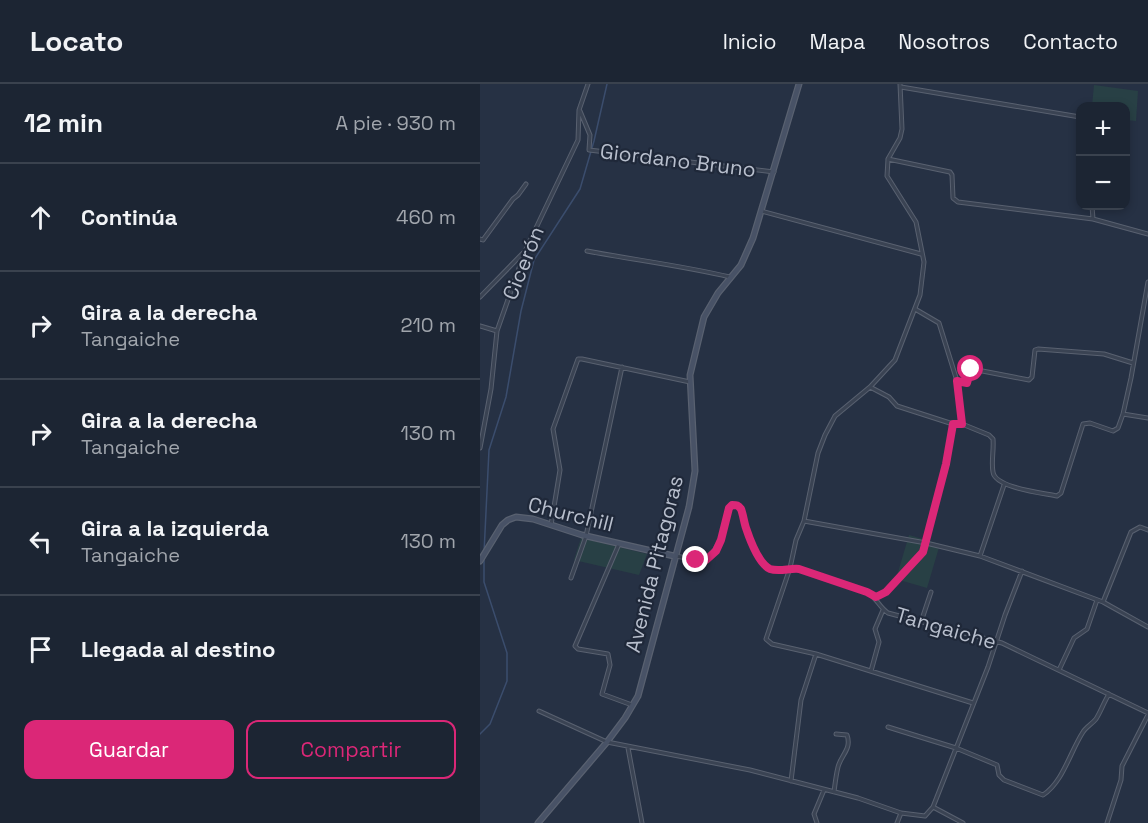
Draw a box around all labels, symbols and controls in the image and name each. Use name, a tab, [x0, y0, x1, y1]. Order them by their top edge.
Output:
text: Locato	[30, 23, 123, 59]
text: Inicio	[723, 28, 777, 55]
text: Mapa	[810, 28, 865, 55]
text: Nosotros	[898, 28, 990, 55]
text: Contacto	[1023, 28, 1118, 55]
map controls	[1076, 102, 1130, 210]
button: +	[1076, 102, 1130, 156]
text: 12 min	[24, 106, 103, 140]
text: A pie · 930 m	[335, 110, 456, 136]
street label: Giordano Bruno	[599, 137, 757, 183]
button: −	[1076, 156, 1130, 210]
icon: ahead	[24, 201, 57, 234]
text: Continúa	[81, 203, 177, 231]
text: 460 m	[396, 204, 456, 230]
street label: Cicerón	[496, 222, 550, 304]
text: Gira a la derecha	[81, 298, 258, 326]
icon: right	[24, 309, 57, 342]
text: 210 m	[400, 312, 456, 338]
text: Tangaiche	[81, 326, 180, 352]
route start	[957, 355, 983, 381]
text: Gira a la derecha	[81, 406, 258, 434]
icon: right	[24, 417, 57, 450]
text: 130 m	[400, 420, 456, 446]
text: Tangaiche	[81, 434, 180, 460]
street label: Avenida Pitagoras	[619, 473, 689, 655]
street label: Churchill	[525, 490, 617, 538]
text: Gira a la izquierda	[81, 514, 269, 542]
icon: left	[24, 525, 57, 558]
text: 130 m	[400, 528, 456, 554]
text: Tangaiche	[81, 542, 180, 568]
route end	[682, 546, 708, 572]
street label: Tangaiche	[892, 601, 1000, 655]
icon: arrive	[24, 633, 57, 666]
text: Llegada al destino	[81, 635, 275, 663]
button: Guardar	[24, 720, 234, 779]
button: Compartir	[246, 720, 456, 779]

